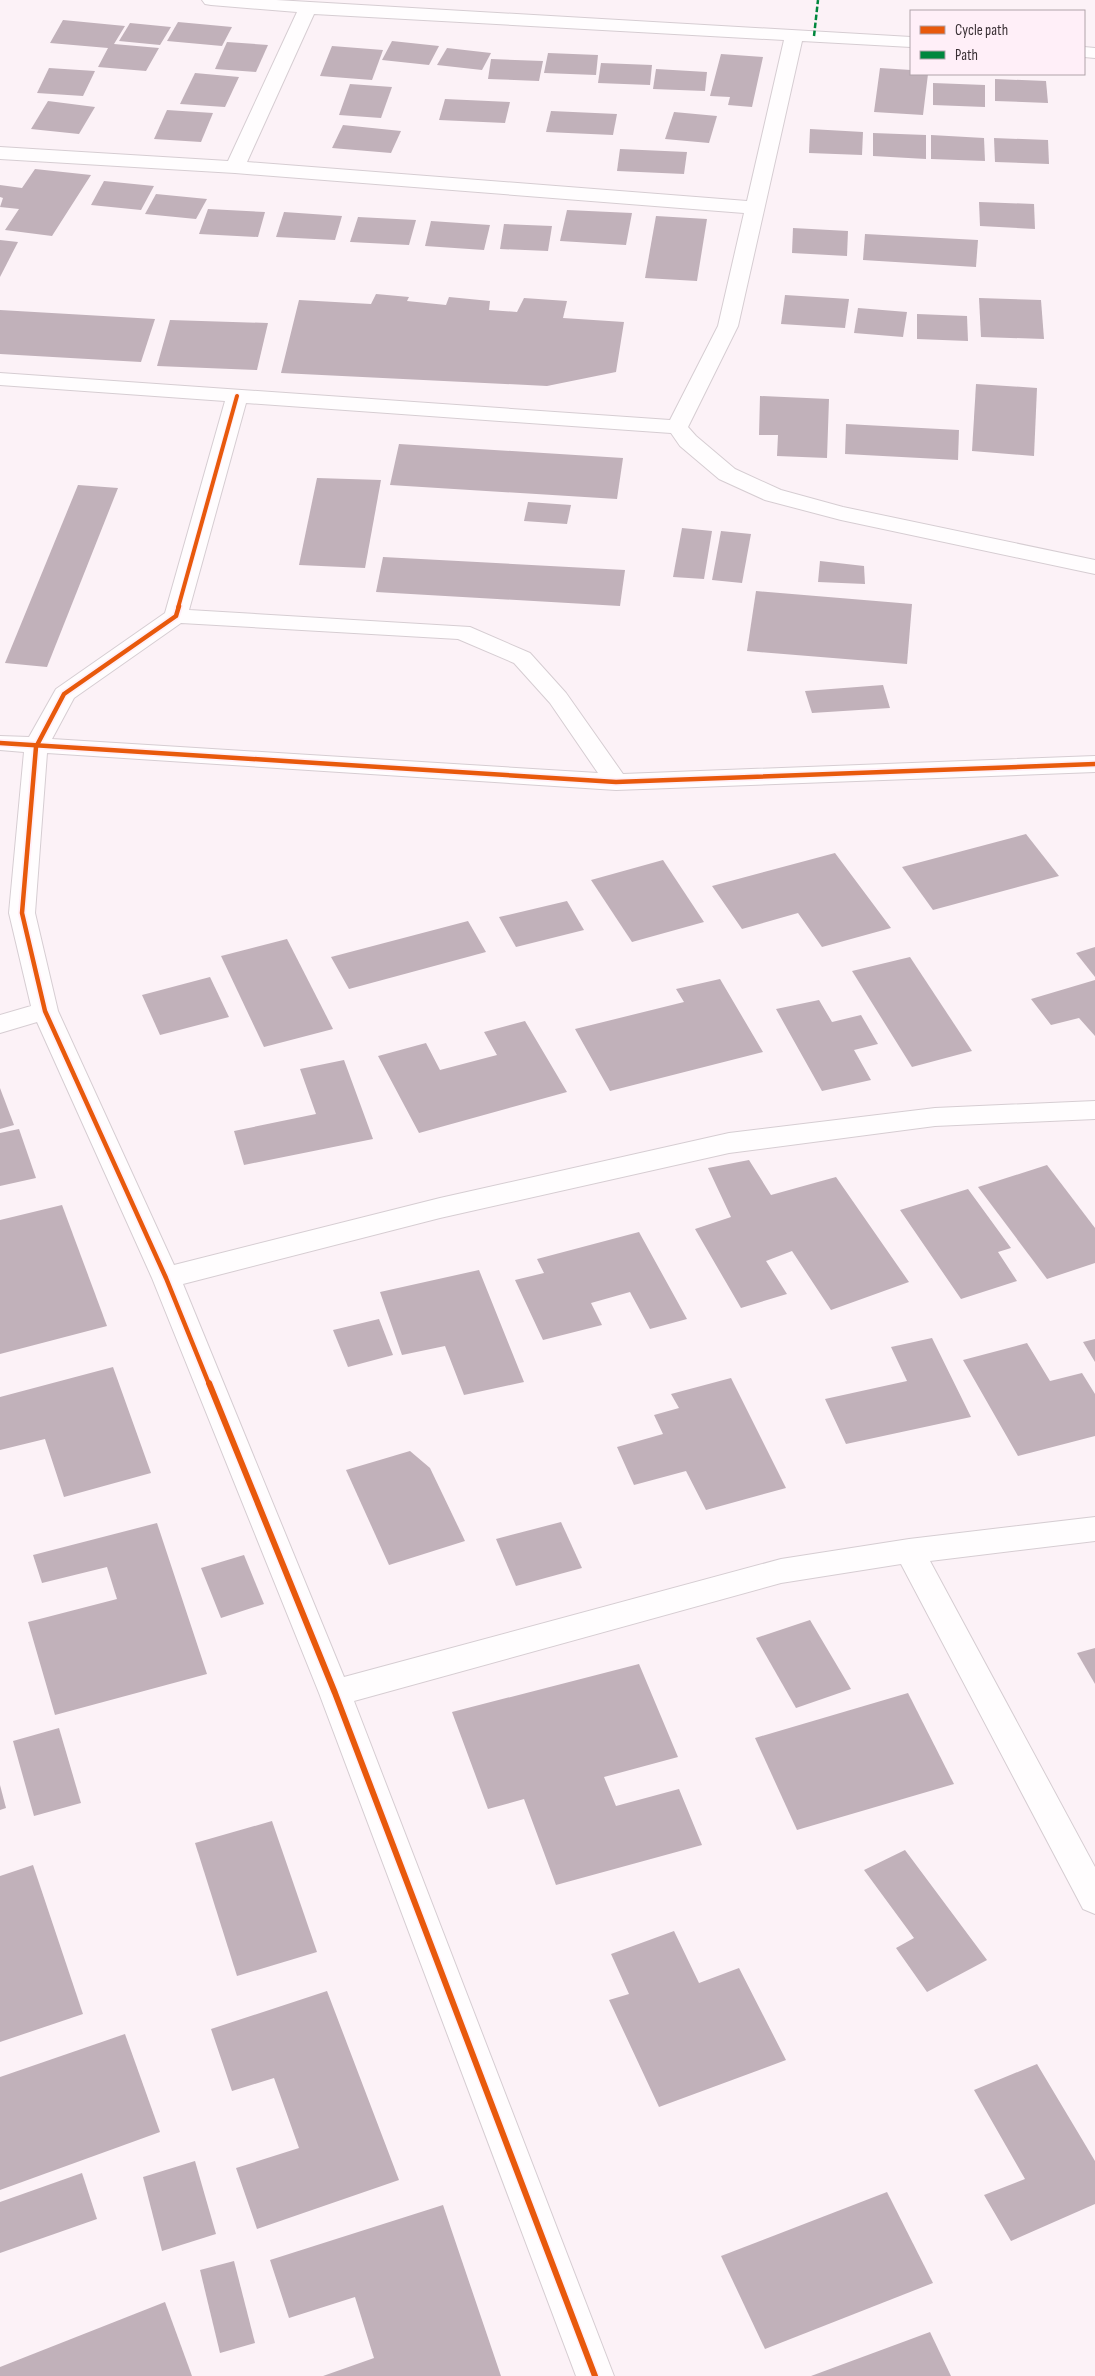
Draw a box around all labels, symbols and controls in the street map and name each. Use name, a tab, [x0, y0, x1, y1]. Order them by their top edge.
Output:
legend	[910, 10, 1085, 75]
text: Cycle path	[955, 21, 1008, 40]
text: Path	[955, 46, 978, 65]

